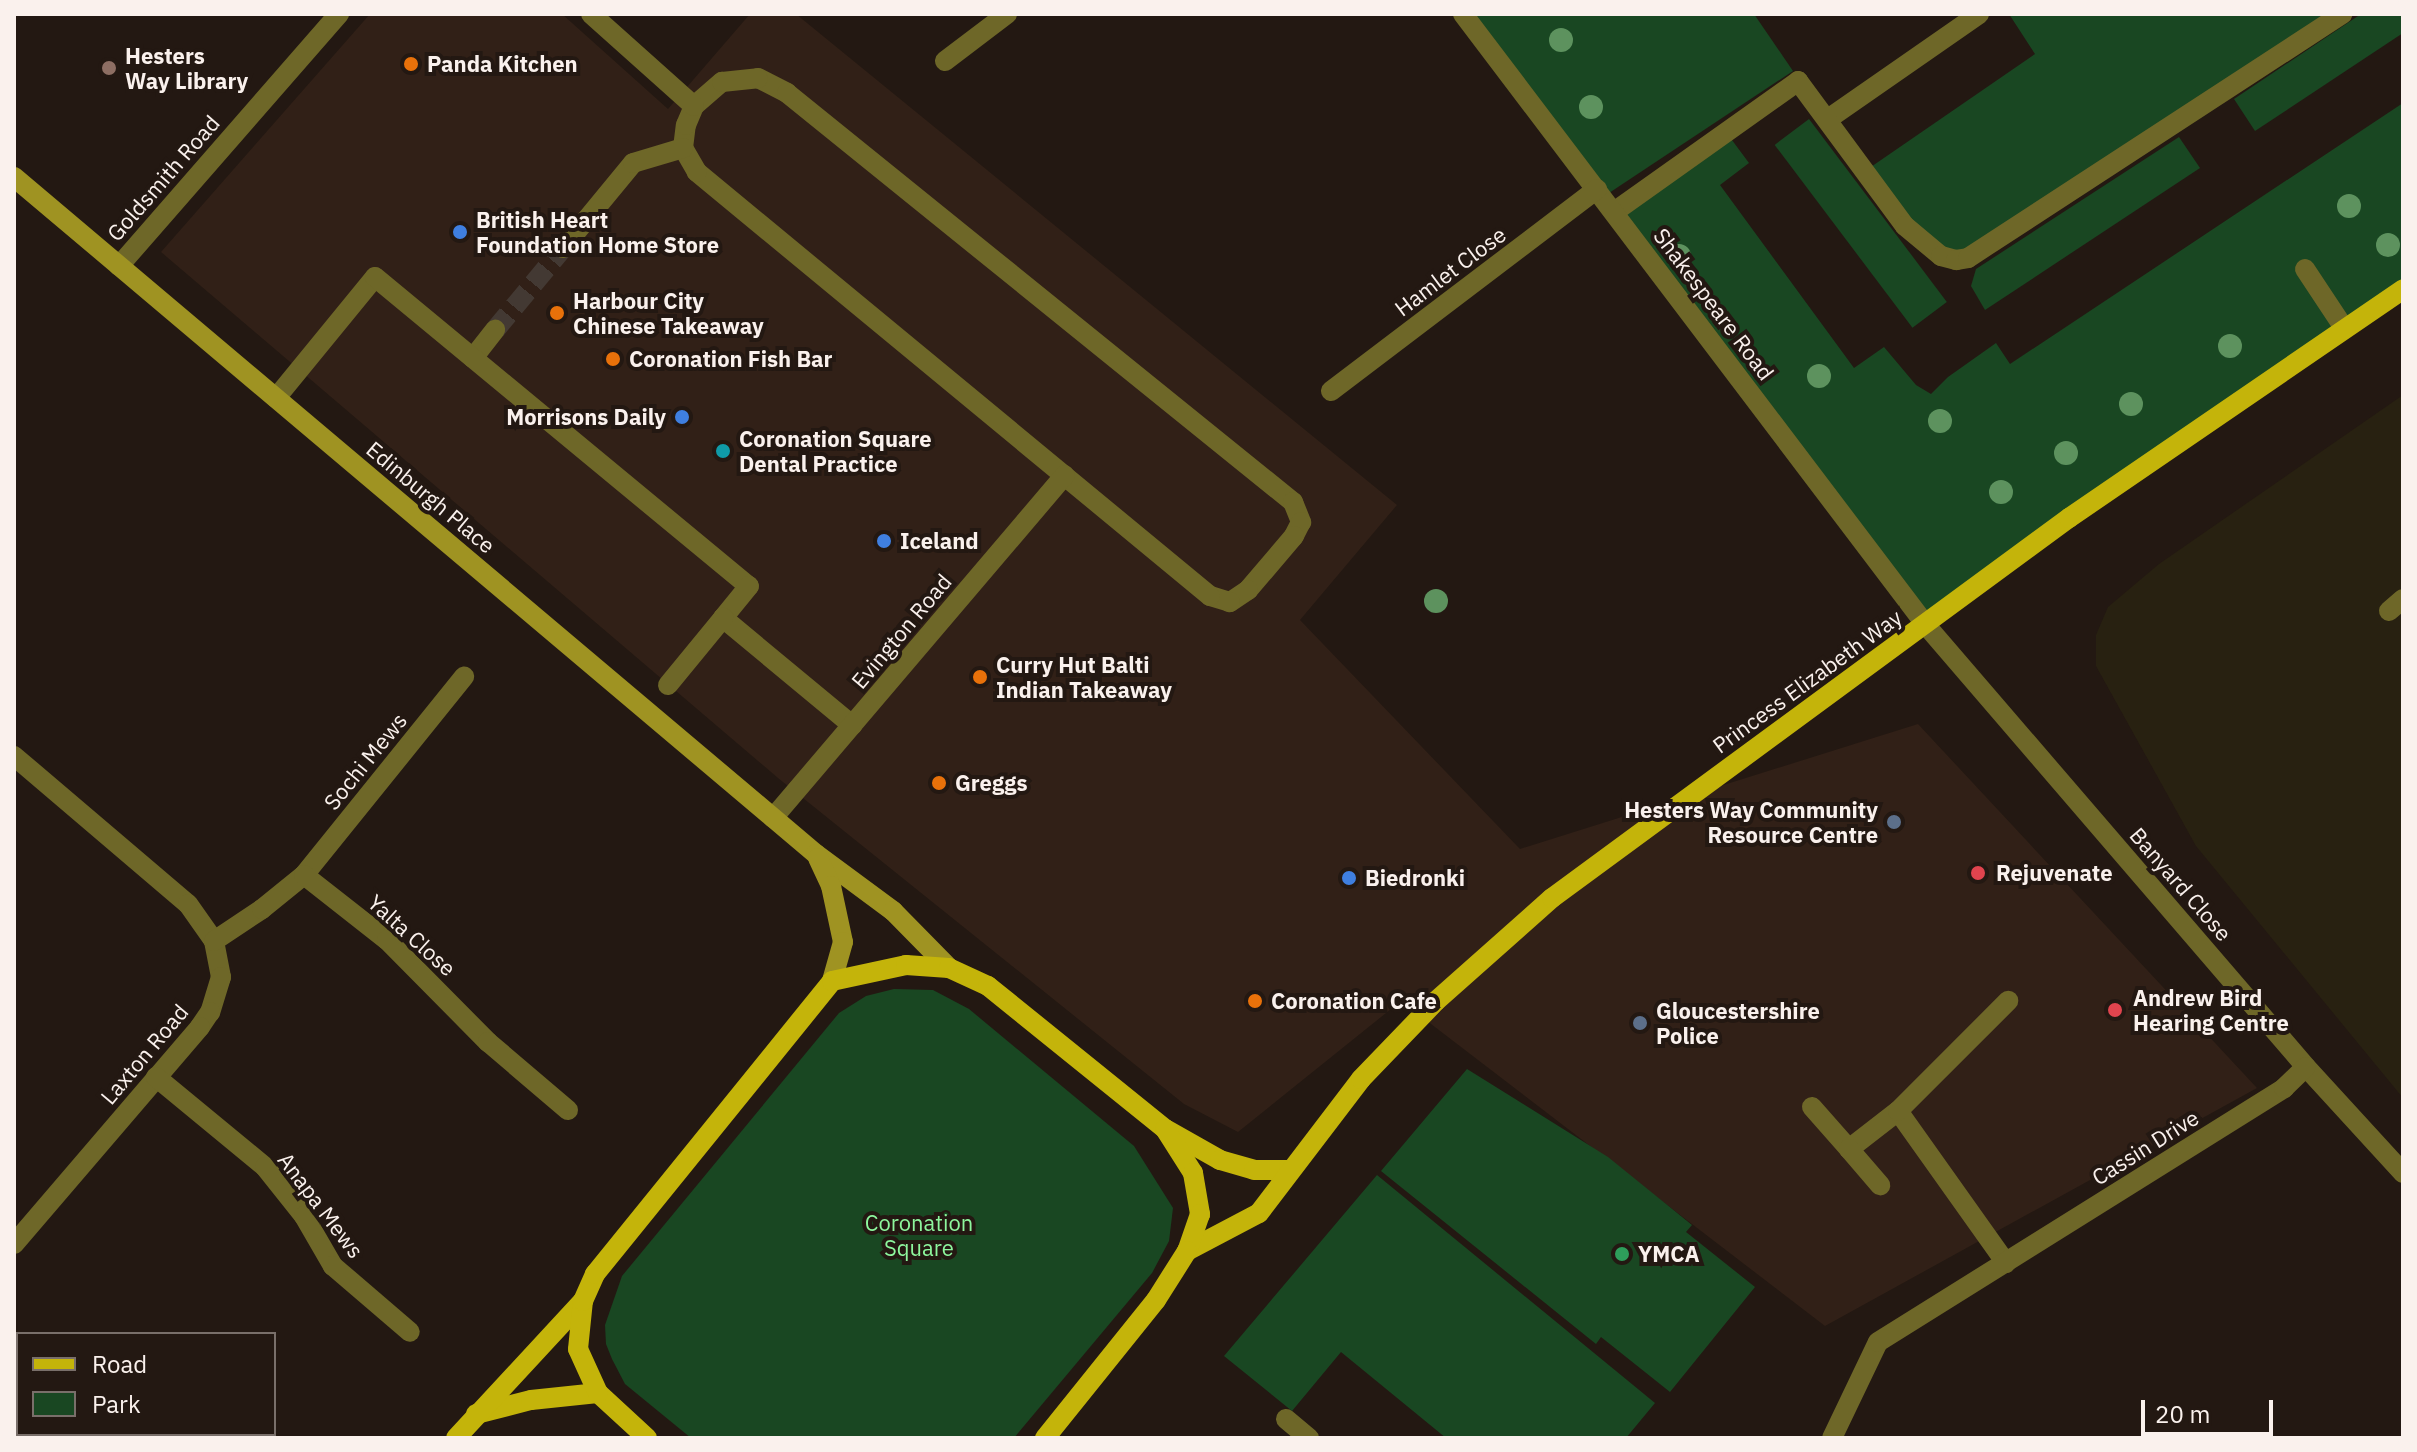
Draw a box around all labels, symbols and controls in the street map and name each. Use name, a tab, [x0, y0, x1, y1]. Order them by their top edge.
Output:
place label: Hesters Way Library	[125, 42, 248, 94]
place label: Panda Kitchen	[427, 51, 578, 77]
marker: Panda Kitchen	[402, 55, 420, 73]
marker: Hesters Way Library	[100, 59, 118, 77]
street label: Goldsmith Road	[101, 110, 225, 246]
place label: British Heart Foundation Home Store	[476, 206, 719, 258]
street label: Hamlet Close	[1389, 221, 1511, 321]
marker: British Heart Foundation Home Store	[451, 223, 469, 241]
street label: Shakespeare Road	[1648, 223, 1780, 385]
place label: Harbour City Chinese Takeaway	[573, 287, 764, 338]
marker: Harbour City Chinese Takeaway	[548, 304, 566, 322]
place label: Coronation Fish Bar	[629, 346, 832, 372]
marker: Coronation Fish Bar	[604, 350, 622, 368]
place label: Morrisons Daily	[506, 404, 666, 430]
marker: Morrisons Daily	[673, 408, 691, 426]
place label: Coronation Square Dental Practice	[739, 425, 932, 476]
street label: Edinburgh Place	[361, 436, 501, 558]
marker: Coronation Square Dental Practice	[714, 442, 732, 460]
place label: Iceland	[900, 528, 979, 554]
marker: Iceland	[875, 532, 893, 550]
street label: Evington Road	[845, 568, 957, 694]
street label: Princess Elizabeth Way	[1707, 604, 1907, 758]
place label: Curry Hut Balti Indian Takeaway	[996, 651, 1172, 702]
marker: Curry Hut Balti Indian Takeaway	[971, 668, 989, 686]
street label: Sochi Mews	[318, 707, 412, 815]
place label: Greggs	[955, 770, 1027, 796]
marker: Greggs	[930, 774, 948, 792]
place label: Hesters Way Community Resource Centre	[1624, 796, 1878, 848]
marker: Hesters Way Community Resource Centre	[1885, 813, 1903, 831]
street label: Banyard Close	[2125, 822, 2237, 946]
place label: Rejuvenate	[1996, 860, 2112, 886]
marker: Rejuvenate	[1967, 862, 1989, 884]
place label: Biedronki	[1365, 865, 1465, 891]
marker: Biedronki	[1340, 869, 1358, 887]
street label: Yalta Close	[363, 889, 461, 981]
place label: Andrew Bird Hearing Centre	[2133, 984, 2289, 1036]
place label: Coronation Cafe	[1271, 988, 1437, 1014]
marker: Coronation Cafe	[1246, 992, 1264, 1010]
place label: Gloucestershire Police	[1656, 997, 1820, 1048]
street label: Laxton Road	[95, 999, 193, 1109]
marker: Andrew Bird Hearing Centre	[2104, 999, 2126, 1021]
marker: Gloucestershire Police	[1631, 1014, 1649, 1032]
street label: Cassin Drive	[2087, 1104, 2203, 1190]
street label: Anapa Mews	[273, 1147, 369, 1263]
park label: Coronation Square	[865, 1209, 973, 1260]
place label: YMCA	[1638, 1241, 1700, 1267]
marker: YMCA	[1613, 1245, 1631, 1263]
legend	[16, 1332, 276, 1436]
text: Road	[92, 1348, 147, 1380]
scale bar	[2145, 1384, 2277, 1434]
text: Park	[92, 1388, 141, 1420]
text: 20 m	[2155, 1398, 2210, 1430]

